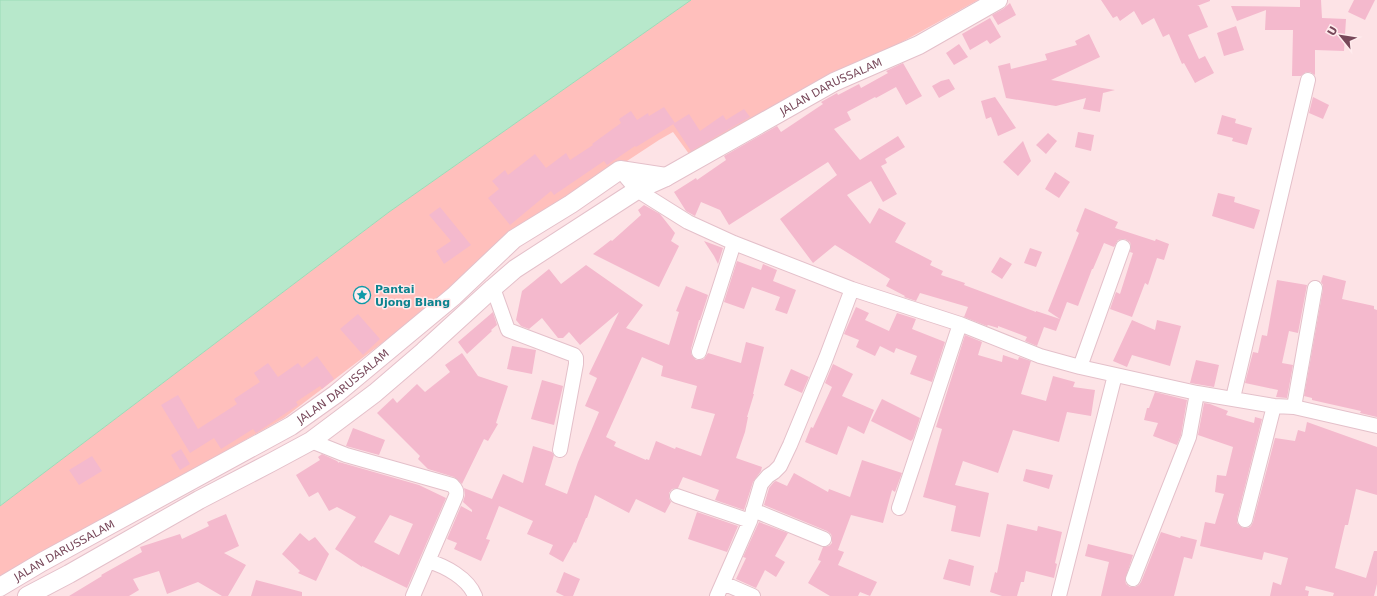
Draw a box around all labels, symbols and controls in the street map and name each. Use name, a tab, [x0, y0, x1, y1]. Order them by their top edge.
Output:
north arrow	[1321, 16, 1361, 56]
text: U	[1325, 24, 1341, 38]
street label: JALAN DARUSSALAM	[777, 56, 884, 119]
place label: Pantai Ujong Blang	[375, 283, 450, 309]
place icon: Pantai Ujong Blang	[352, 285, 372, 305]
street label: JALAN DARUSSALAM	[294, 347, 392, 427]
street label: JALAN DARUSSALAM	[11, 518, 117, 585]

